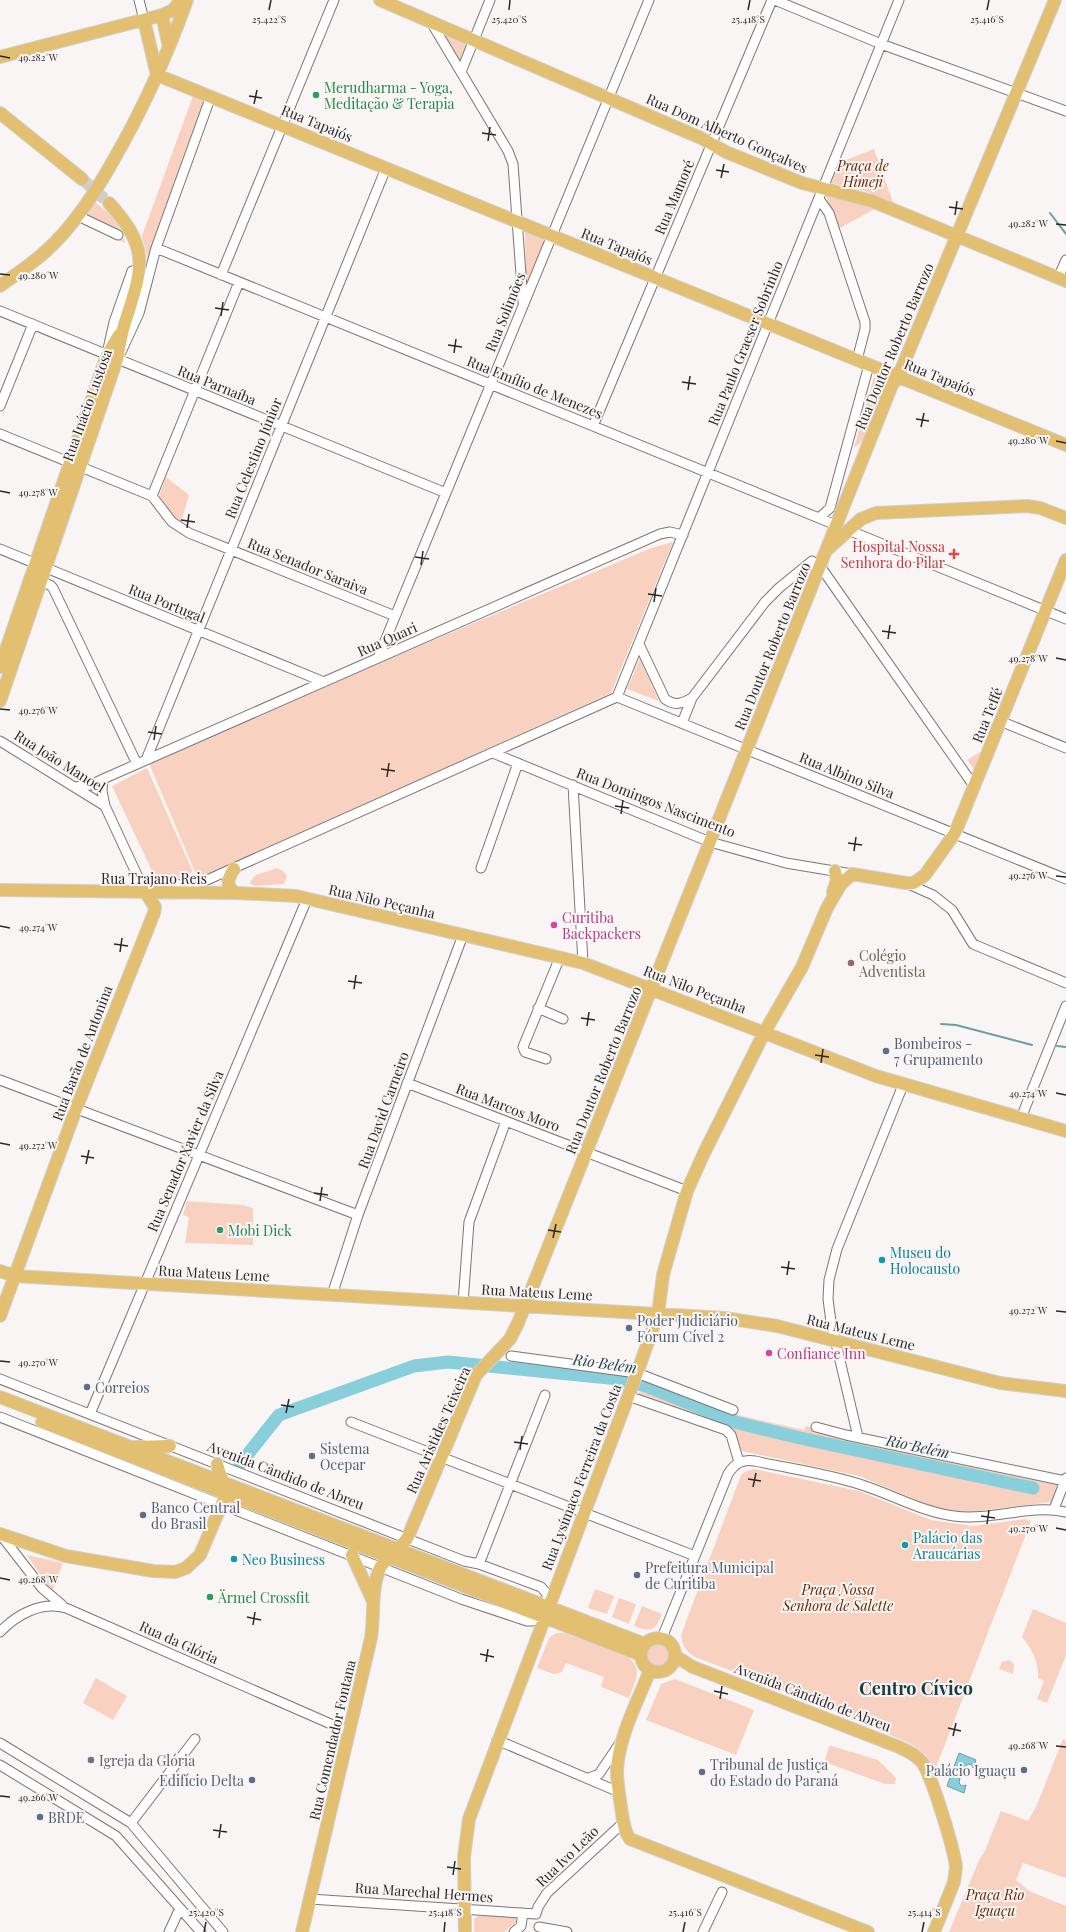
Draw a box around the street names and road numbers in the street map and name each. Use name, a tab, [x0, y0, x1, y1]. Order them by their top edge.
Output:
street label: Rua Dom Alberto Gonçalves	[643, 89, 811, 177]
street label: Rua Tapajós	[278, 100, 356, 146]
street label: Rua Mamoré	[650, 157, 698, 237]
street label: Rua Tapajós	[578, 223, 656, 269]
street label: Rua Paulo Graeser Sobrinho	[703, 257, 787, 428]
street label: Rua Doutor Roberto Barrozo	[850, 259, 938, 432]
street label: Rua Solimões	[480, 269, 530, 355]
street label: Rua Inácio Lustosa	[58, 346, 116, 464]
street label: Rua Emílio de Menezes	[464, 351, 606, 423]
street label: Rua Tapajós	[901, 354, 979, 400]
street label: Rua Parnaíba	[175, 361, 259, 409]
street label: Rua Celestino Júnior	[220, 394, 286, 521]
street label: Rua Senador Saraiva	[245, 533, 371, 599]
street label: Rua Doutor Roberto Barrozo	[730, 559, 815, 733]
street label: Rua Portugal	[126, 579, 208, 627]
street label: Rua Quari	[354, 617, 420, 661]
street label: Rua Teffé	[967, 684, 1007, 746]
street label: Rua João Manoel	[11, 725, 109, 797]
street label: Rua Albino Silva	[797, 747, 897, 803]
street label: Rua Domingos Nascimento	[574, 763, 739, 841]
street label: Rua Trajano Reis	[101, 869, 207, 888]
street label: Rua Nilo Peçanha	[327, 880, 437, 922]
street label: Rua Nilo Peçanha	[641, 961, 749, 1017]
street label: Rua Barão de Antonina	[47, 983, 117, 1123]
street label: Rua Doutor Roberto Barrozo	[561, 983, 646, 1157]
street label: Rua David Carneiro	[353, 1049, 413, 1171]
street label: Rua Senador Xavier da Silva	[142, 1067, 228, 1235]
street label: Rua Marcos Moro	[453, 1078, 563, 1136]
street label: Rua Mateus Leme	[158, 1261, 270, 1285]
street label: Rua Mateus Leme	[481, 1280, 593, 1304]
street label: Rua Mateus Leme	[805, 1309, 917, 1355]
street label: Rua Aristides Teixeira	[401, 1364, 475, 1496]
street label: Rua Lysímaco Ferreira da Costa	[537, 1381, 625, 1573]
street label: Avenida Cândido de Abreu	[204, 1436, 367, 1514]
street label: Rua da Glória	[137, 1616, 221, 1668]
street label: Rua Comendador Fontana	[304, 1658, 360, 1822]
street label: Avenida Cândido de Abreu	[731, 1658, 894, 1736]
street label: Rua Ivo Leão	[532, 1821, 603, 1891]
street label: Rua Marechal Hermes	[354, 1878, 494, 1906]

